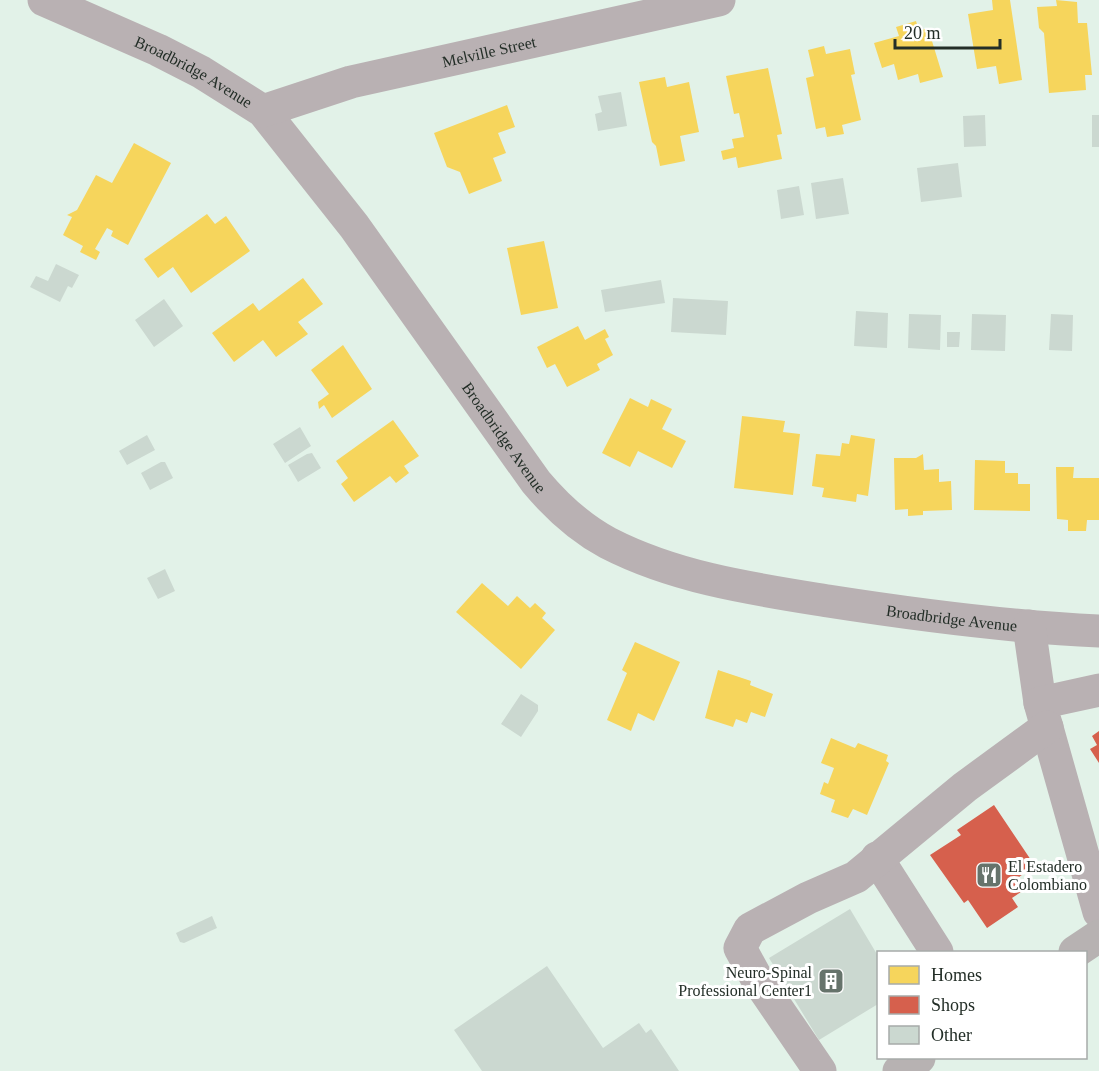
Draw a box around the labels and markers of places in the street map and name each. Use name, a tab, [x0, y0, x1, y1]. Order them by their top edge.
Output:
place label: El Estadero Colombiano	[1008, 858, 1087, 893]
restaurant icon: El Estadero Colombiano	[974, 860, 1004, 890]
place label: Neuro-Spinal Professional Center1	[678, 964, 813, 999]
building icon: Neuro-Spinal Professional Center1	[816, 966, 846, 996]

